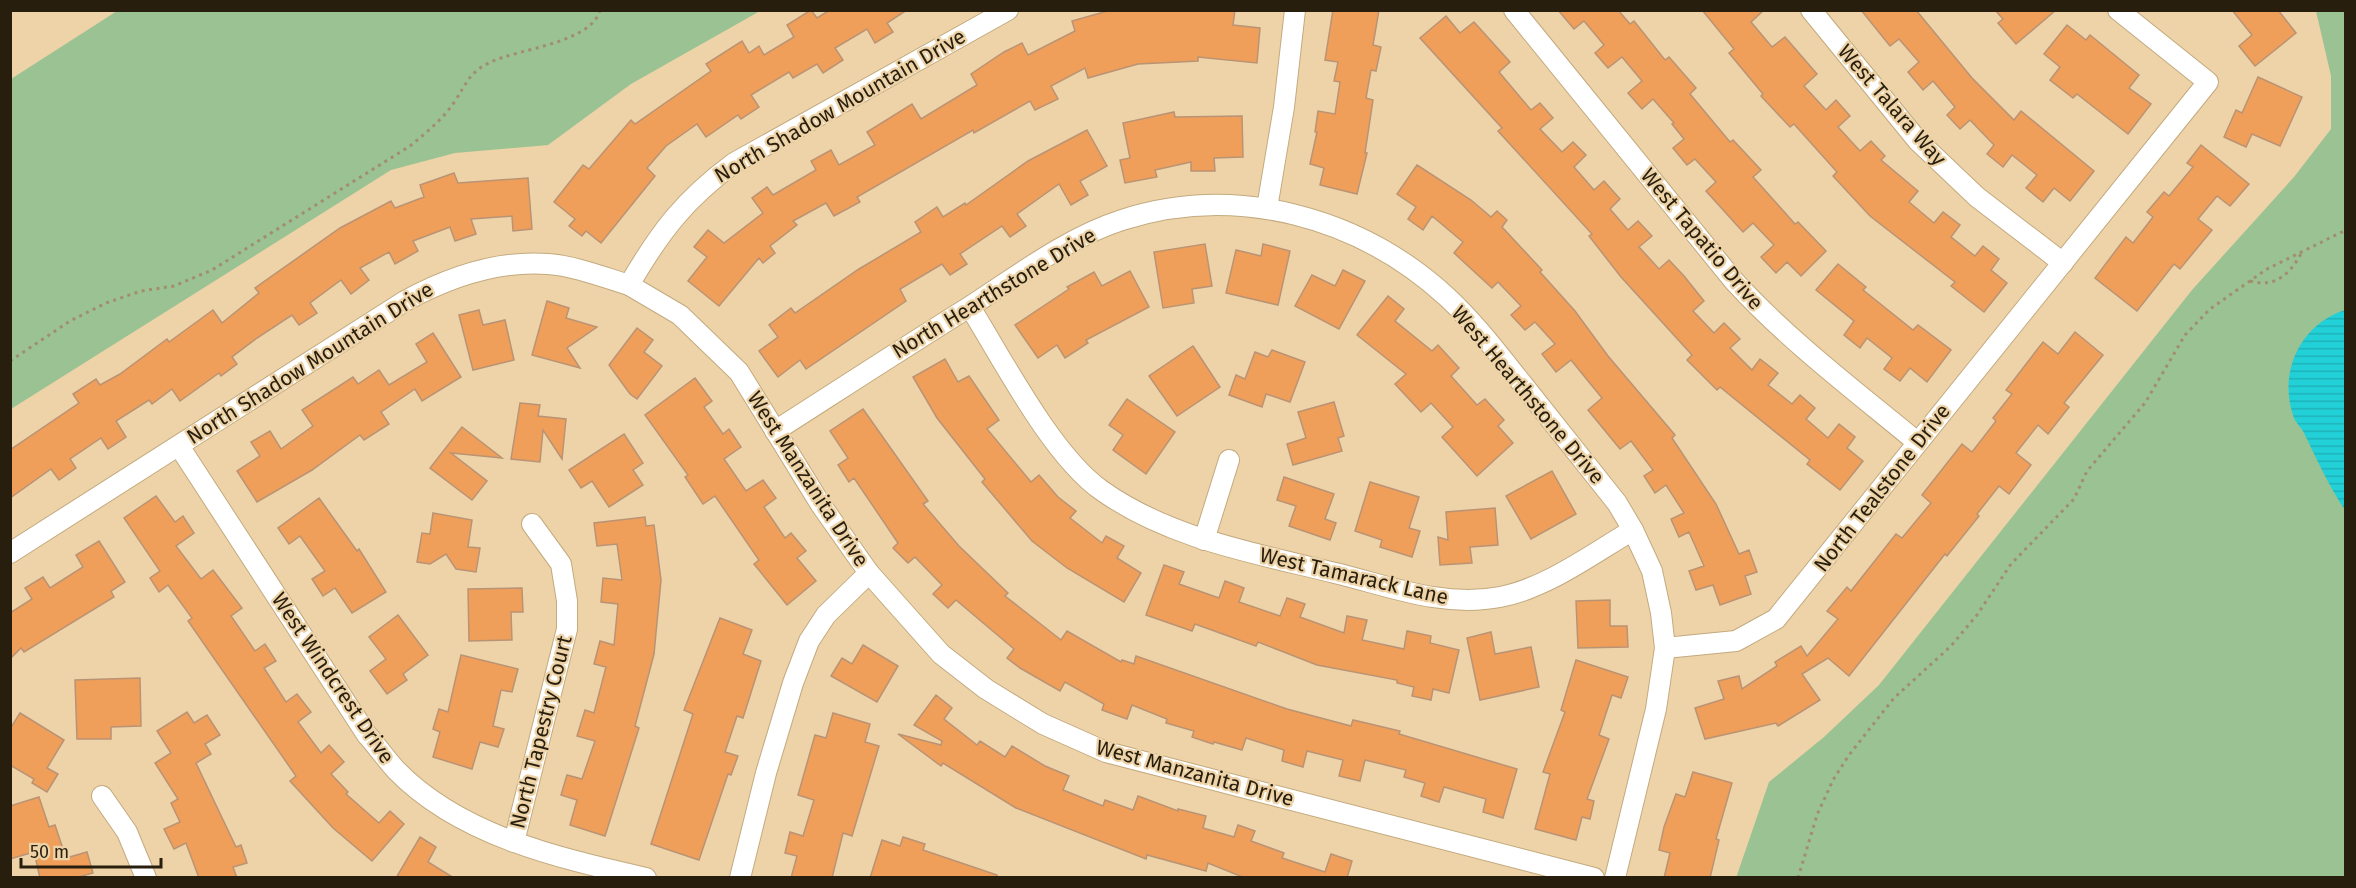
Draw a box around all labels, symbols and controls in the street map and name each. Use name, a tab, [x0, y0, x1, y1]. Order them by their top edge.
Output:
street label: North Shadow Mountain Drive	[710, 23, 970, 189]
street label: West Talara Way	[1832, 39, 1952, 172]
street label: West Tapatio Drive	[1635, 163, 1769, 315]
street label: North Hearthstone Drive	[887, 222, 1101, 364]
street label: North Shadow Mountain Drive	[182, 276, 438, 450]
street label: West Hearthstone Drive	[1446, 301, 1610, 489]
street label: West Manzanita Drive	[742, 386, 874, 572]
street label: North Tealstone Drive	[1808, 399, 1956, 577]
street label: West Tamarack Lane	[1257, 542, 1451, 610]
street label: West Windcrest Drive	[266, 587, 400, 769]
street label: North Tapestry Court	[504, 632, 578, 831]
street label: West Manzanita Drive	[1093, 734, 1297, 812]
scale bar	[21, 831, 160, 869]
text: 50 m	[30, 841, 69, 863]

